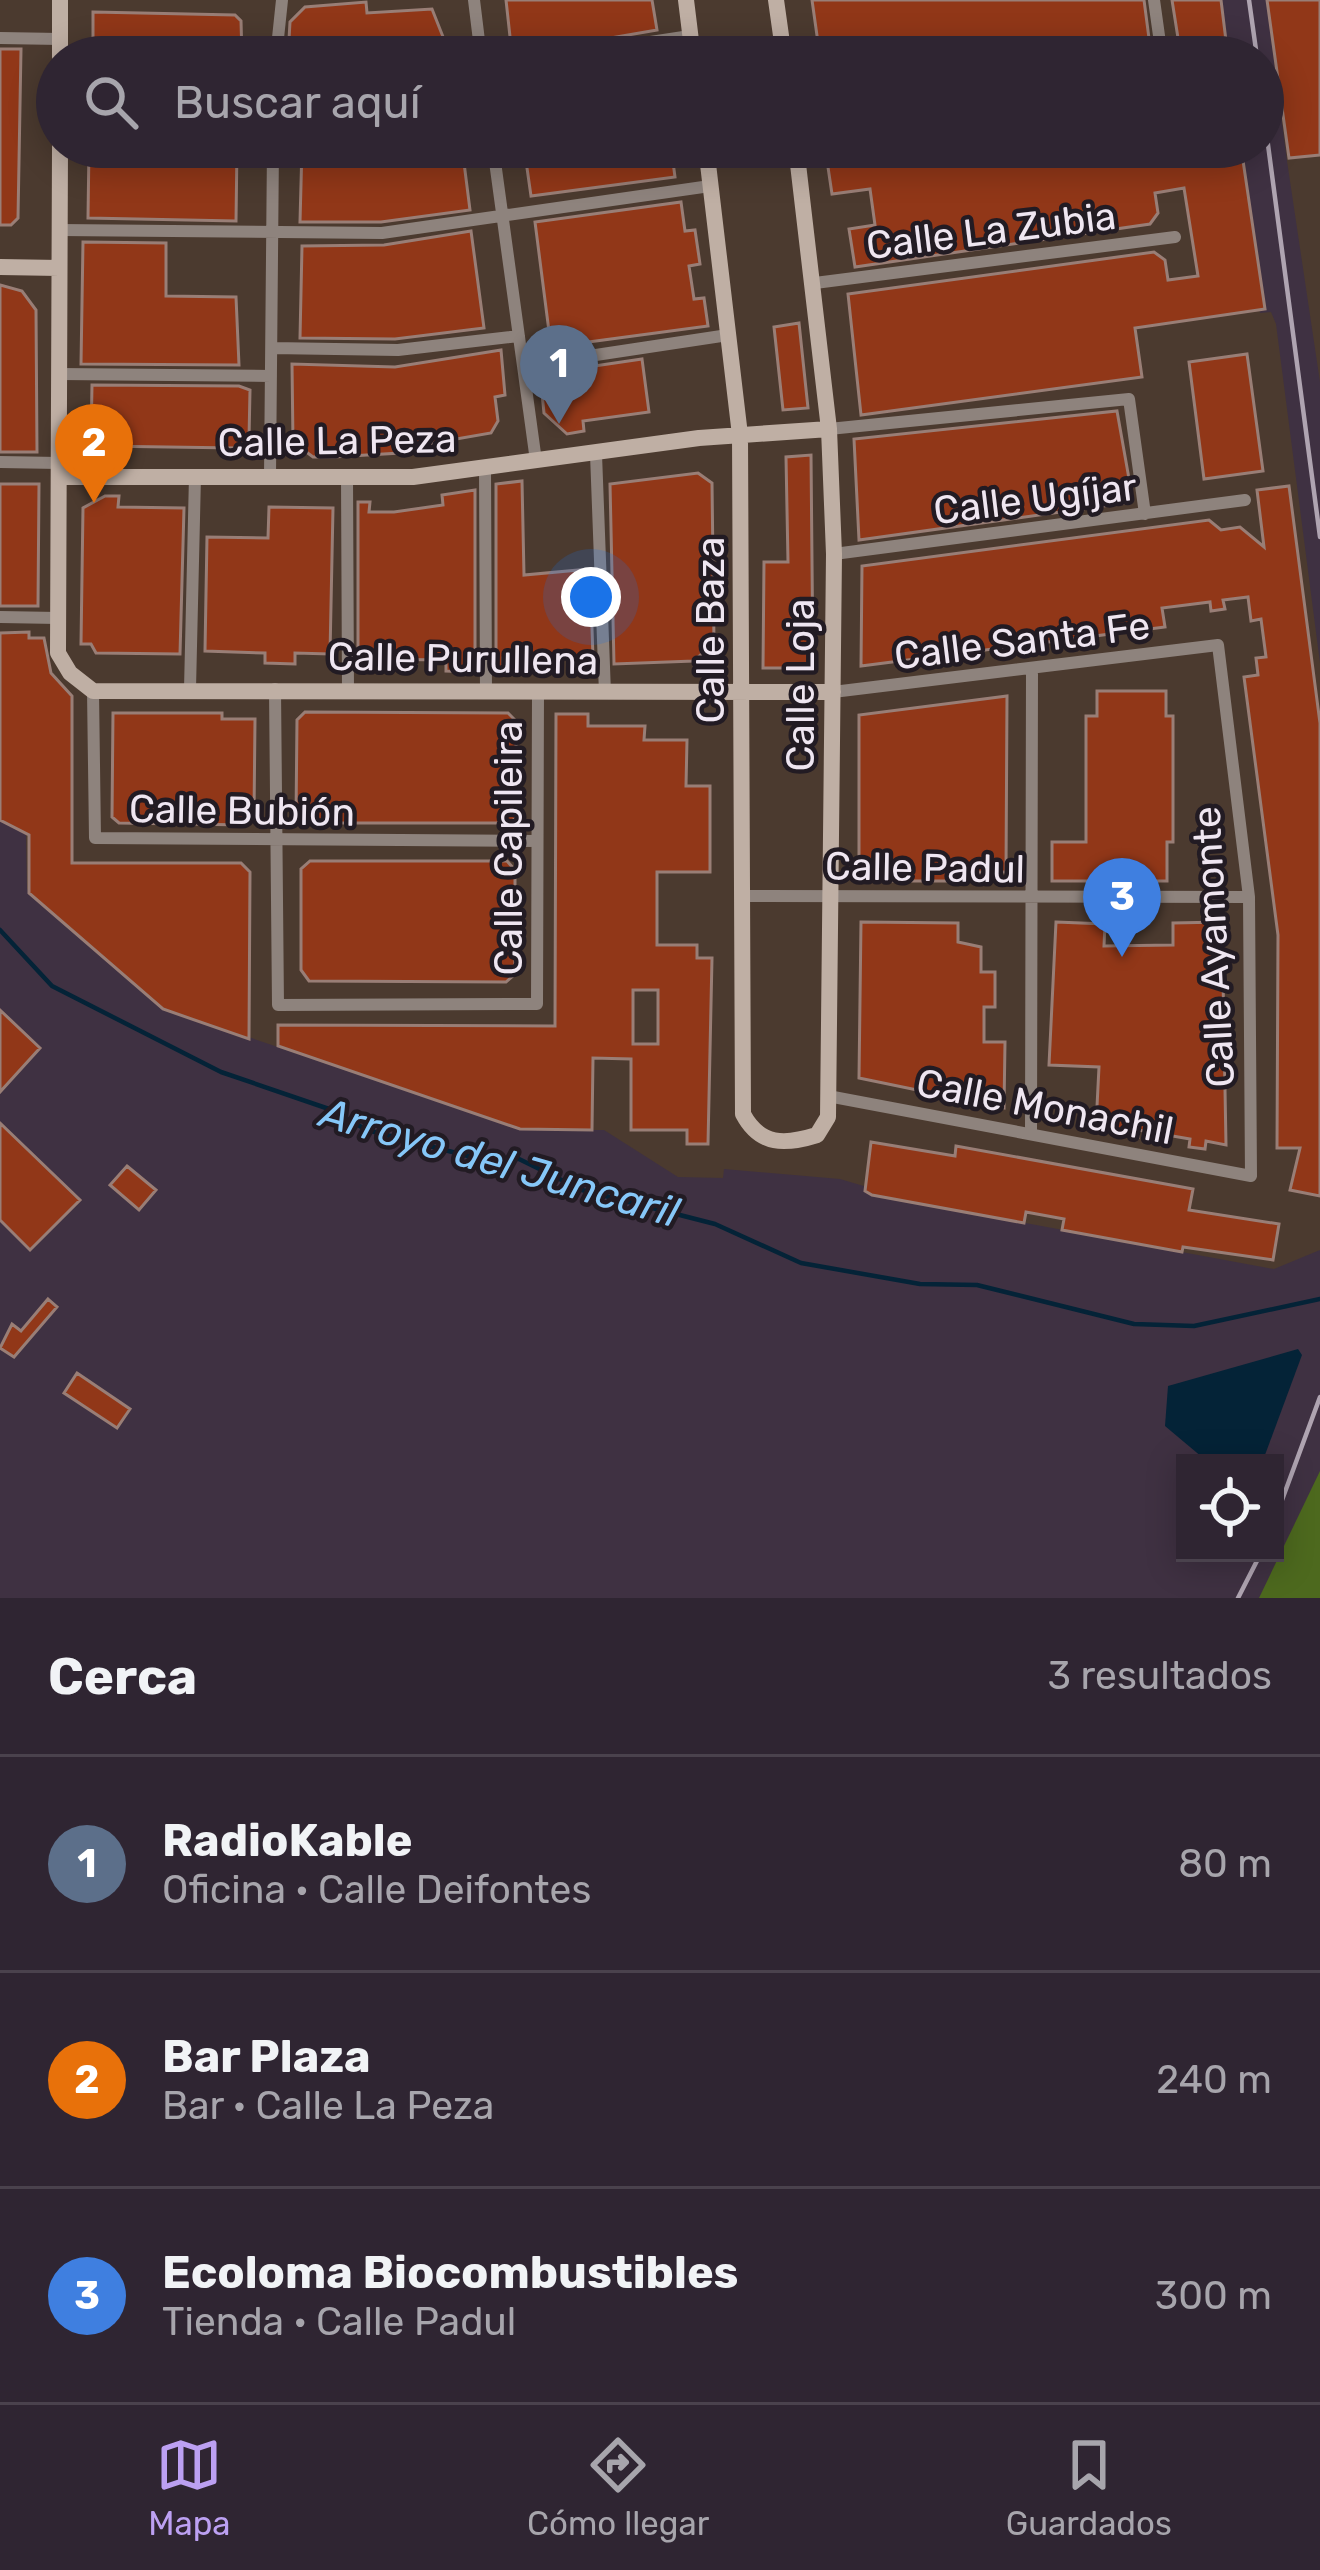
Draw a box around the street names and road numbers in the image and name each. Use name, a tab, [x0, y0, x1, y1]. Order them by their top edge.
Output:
street label: Calle La Zubia	[864, 193, 1119, 269]
street label: Calle La Peza	[217, 416, 457, 466]
street label: Calle Ugíjar	[931, 464, 1140, 534]
street label: Calle Baza	[688, 537, 734, 723]
street label: Calle Loja	[778, 598, 824, 772]
street label: Calle Santa Fe	[892, 602, 1153, 680]
street label: Calle Purullena	[327, 634, 599, 684]
street label: Calle Capileira	[486, 721, 532, 975]
street label: Calle Bubión	[129, 786, 355, 836]
street label: Calle Ayamonte	[1184, 805, 1244, 1089]
street label: Calle Padul	[824, 843, 1025, 893]
street label: Calle Monachil	[913, 1060, 1177, 1154]

